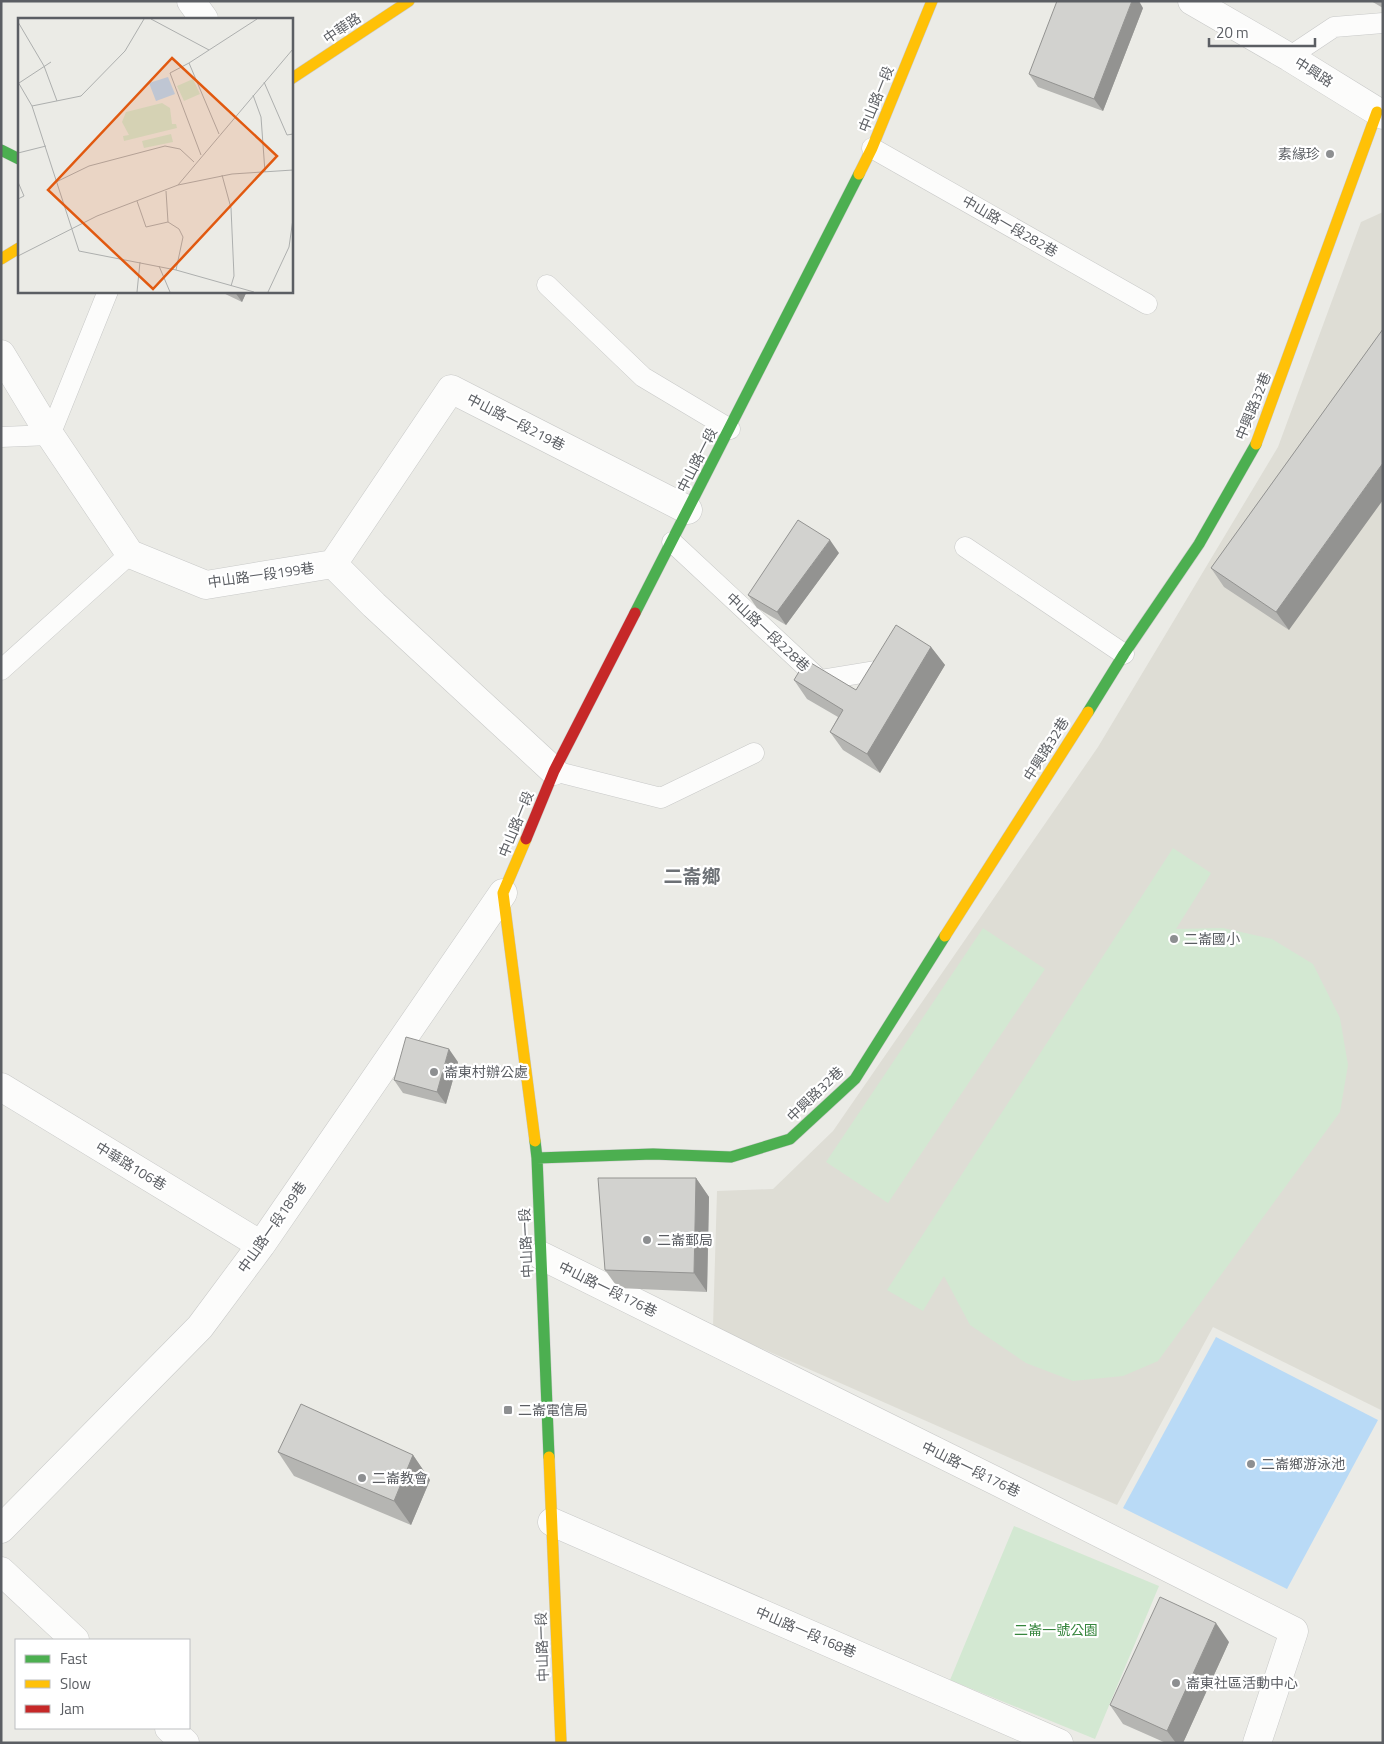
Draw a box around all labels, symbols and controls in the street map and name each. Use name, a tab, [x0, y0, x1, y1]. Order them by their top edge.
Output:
street label: 中華路	[318, 7, 365, 48]
scale bar	[1209, 15, 1315, 47]
inset map	[18, 18, 292, 292]
text: 20 m	[1216, 21, 1249, 44]
street label: 中興路	[1291, 52, 1338, 92]
street label: 中山路一段	[853, 62, 898, 135]
place label: 素緣珍	[1278, 143, 1320, 164]
marker: 素緣珍	[1324, 148, 1336, 160]
street label: 中山路一段282巷	[958, 190, 1062, 262]
street label: 中興路32巷	[1229, 369, 1276, 443]
street label: 中山路一段219巷	[464, 388, 569, 455]
street label: 中山路一段	[671, 424, 722, 496]
street label: 中山路一段199巷	[206, 557, 316, 592]
street label: 中山路一段228巷	[722, 587, 815, 676]
street label: 中興路32巷	[1018, 713, 1073, 785]
street label: 中山路一段	[493, 787, 538, 860]
district label: 二崙鄉	[663, 861, 721, 890]
place label: 二崙國小	[1184, 928, 1240, 949]
marker: 二崙國小	[1168, 933, 1180, 945]
place label: 崙東村辦公處	[444, 1061, 528, 1082]
street label: 中興路32巷	[782, 1061, 848, 1126]
marker: 崙東村辦公處	[428, 1066, 440, 1078]
street label: 中華路106巷	[92, 1136, 171, 1195]
street label: 中山路一段189巷	[232, 1177, 311, 1277]
street label: 中山路一段	[513, 1208, 538, 1279]
place label: 二崙郵局	[657, 1229, 713, 1250]
marker: 二崙郵局	[641, 1234, 653, 1246]
street label: 中山路一段176巷	[555, 1256, 661, 1322]
place label: 二崙電信局	[518, 1399, 588, 1420]
marker: 二崙電信局	[502, 1404, 514, 1416]
street label: 中山路一段176巷	[918, 1436, 1024, 1502]
place label: 二崙鄉游泳池	[1261, 1453, 1345, 1474]
marker: 二崙鄉游泳池	[1245, 1458, 1257, 1470]
place label: 二崙教會	[372, 1467, 428, 1488]
marker: 二崙教會	[356, 1472, 368, 1484]
street label: 中山路一段168巷	[753, 1601, 860, 1662]
street label: 中山路一段	[530, 1612, 553, 1682]
park label: 二崙一號公園	[1014, 1619, 1098, 1640]
legend	[15, 1639, 190, 1729]
text: Fast	[60, 1647, 88, 1670]
text: Slow	[60, 1672, 91, 1695]
place label: 崙東社區活動中心	[1186, 1672, 1298, 1693]
marker: 崙東社區活動中心	[1170, 1677, 1182, 1689]
text: Jam	[60, 1697, 84, 1720]

